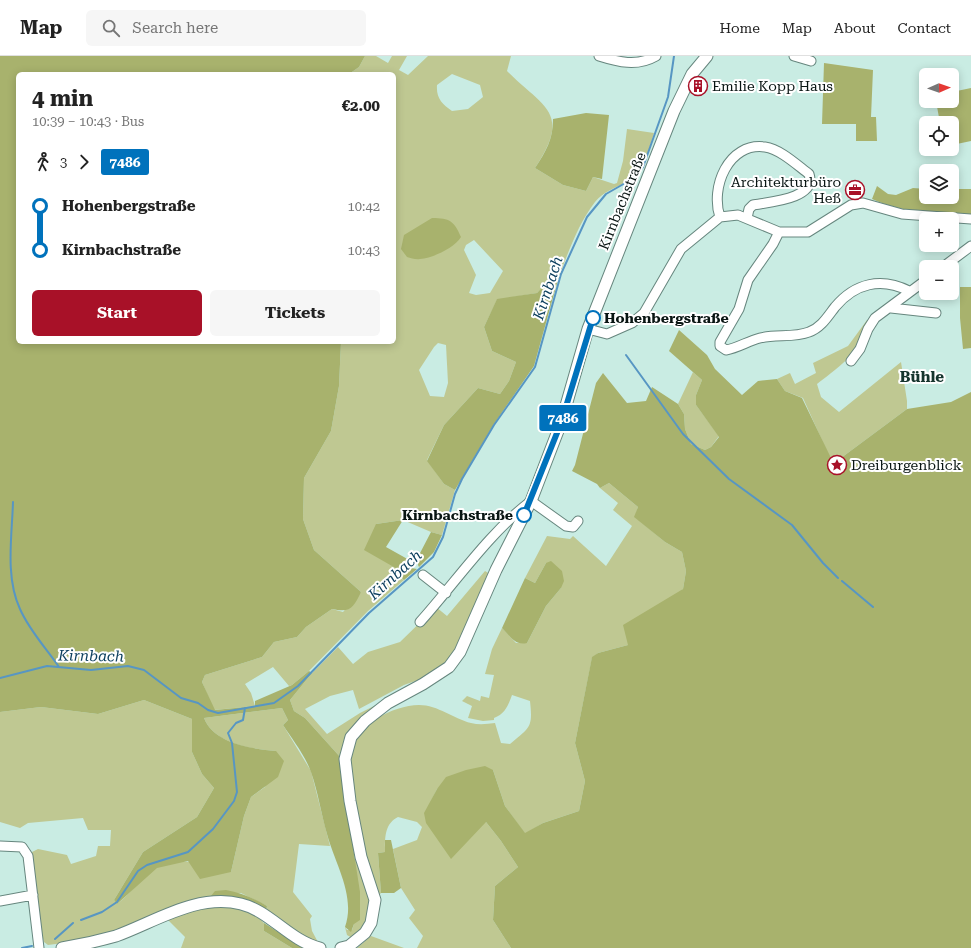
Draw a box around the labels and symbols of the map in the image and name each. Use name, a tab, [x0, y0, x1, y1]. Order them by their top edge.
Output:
north arrow	[919, 68, 959, 108]
building icon: Emilie Kopp Haus	[687, 75, 709, 97]
place label: Emilie Kopp Haus	[712, 78, 833, 94]
street label: Kirnbachstraße	[595, 150, 649, 252]
place label: Architekturbüro Heß	[731, 174, 841, 206]
office icon: Architekturbüro Heß	[844, 179, 866, 201]
water label: Kirnbach	[529, 254, 567, 323]
marker: Hohenbergstraße	[585, 310, 601, 326]
place label: Hohenbergstraße	[604, 310, 729, 326]
district label: Bühle	[900, 368, 944, 386]
line badge: 7486	[535, 405, 591, 431]
place icon: Dreiburgenblick	[826, 454, 848, 476]
place label: Dreiburgenblick	[851, 457, 962, 473]
place label: Kirnbachstraße	[402, 507, 513, 523]
marker: Kirnbachstraße	[516, 507, 532, 523]
water label: Kirnbach	[364, 546, 425, 604]
water label: Kirnbach	[57, 646, 124, 666]

